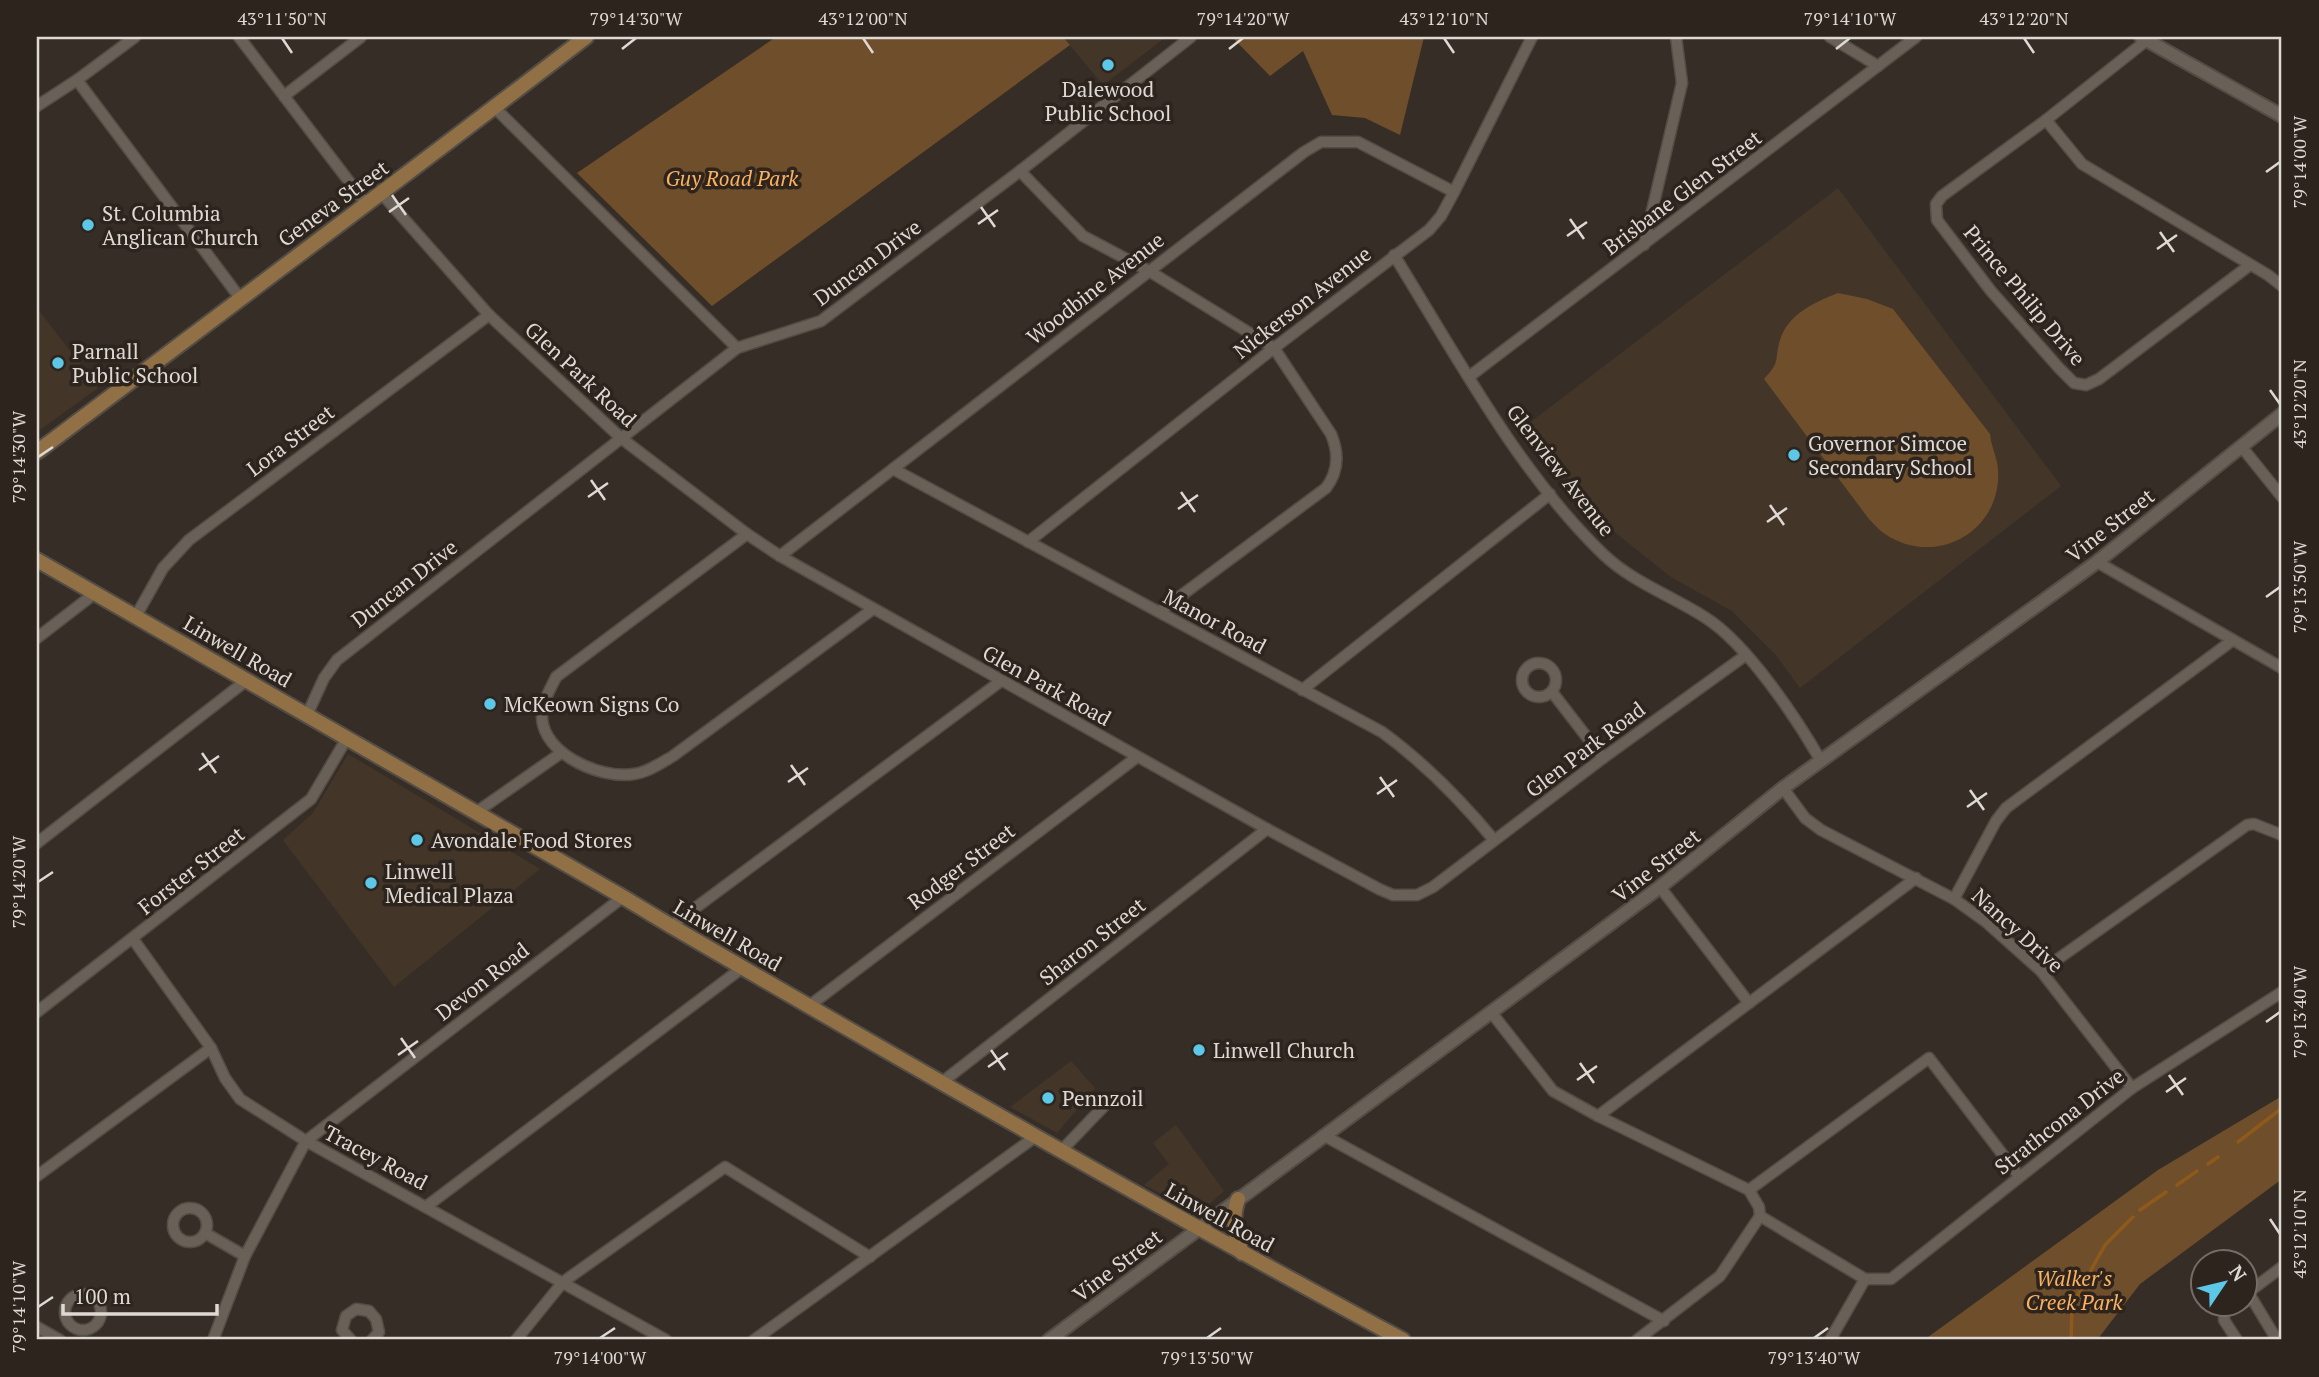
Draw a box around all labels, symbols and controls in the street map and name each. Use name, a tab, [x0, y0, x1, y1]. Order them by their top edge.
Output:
text: 43°11'50"N	[237, 6, 327, 30]
text: 79°14'30"W	[590, 6, 683, 30]
text: 43°12'00"N	[818, 6, 908, 30]
text: 79°14'20"W	[1197, 6, 1290, 30]
text: 43°12'10"N	[1399, 6, 1489, 30]
text: 79°14'10"W	[1804, 6, 1897, 30]
text: 43°12'20"N	[1979, 6, 2069, 30]
marker: Dalewood Public School	[1100, 57, 1116, 73]
place label: Dalewood Public School	[1045, 75, 1171, 127]
text: 79°14'00"W	[2287, 115, 2311, 208]
street label: Brisbane Glen Street	[1597, 123, 1767, 261]
street label: Geneva Street	[272, 153, 394, 253]
park label: Guy Road Park	[666, 164, 799, 192]
place label: St. Columbia Anglican Church	[102, 199, 259, 251]
street label: Duncan Drive	[808, 212, 926, 312]
marker: St. Columbia Anglican Church	[80, 217, 96, 233]
street label: Prince Philip Drive	[1958, 219, 2092, 371]
street label: Woodbine Avenue	[1020, 225, 1170, 351]
street label: Nickerson Avenue	[1227, 239, 1377, 365]
street label: Glen Park Road	[519, 315, 643, 433]
place label: Parnall Public School	[72, 337, 198, 389]
marker: Parnall Public School	[50, 355, 66, 371]
text: 43°12'20"N	[2287, 359, 2311, 449]
street label: Lora Street	[240, 398, 340, 482]
street label: Glenview Avenue	[1501, 398, 1621, 542]
text: 79°14'30"W	[6, 410, 30, 503]
place label: Governor Simcoe Secondary School	[1808, 429, 1973, 481]
marker: Governor Simcoe Secondary School	[1786, 447, 1802, 463]
street label: Vine Street	[2060, 482, 2160, 568]
street label: Duncan Drive	[345, 533, 463, 633]
text: 79°13'50"W	[2287, 540, 2311, 633]
street label: Manor Road	[1159, 582, 1272, 660]
street label: Linwell Road	[179, 609, 297, 693]
street label: Glen Park Road	[978, 638, 1117, 732]
place label: McKeown Signs Co	[504, 690, 679, 718]
street label: Glen Park Road	[1520, 695, 1651, 803]
marker: McKeown Signs Co	[482, 696, 498, 712]
street label: Rodger Street	[902, 816, 1020, 915]
street label: Forster Street	[132, 820, 250, 920]
street label: Vine Street	[1606, 822, 1706, 908]
place label: Avondale Food Stores	[431, 826, 632, 854]
marker: Avondale Food Stores	[409, 832, 425, 848]
text: 79°14'20"W	[6, 835, 30, 928]
place label: Linwell Medical Plaza	[385, 857, 514, 909]
marker: Linwell Medical Plaza	[363, 875, 379, 891]
street label: Nancy Drive	[1966, 881, 2070, 979]
street label: Sharon Street	[1033, 891, 1151, 991]
street label: Linwell Road	[669, 893, 787, 977]
street label: Devon Road	[429, 935, 535, 1026]
text: 79°13'40"W	[2287, 965, 2311, 1058]
place label: Linwell Church	[1213, 1036, 1355, 1064]
marker: Linwell Church	[1191, 1042, 1207, 1058]
street label: Strathcona Drive	[1988, 1062, 2130, 1180]
place label: Pennzoil	[1062, 1084, 1144, 1112]
marker: Pennzoil	[1040, 1090, 1056, 1106]
street label: Tracey Road	[319, 1118, 433, 1196]
street label: Linwell Road	[1161, 1176, 1280, 1259]
text: 43°12'10"N	[2287, 1189, 2311, 1279]
street label: Vine Street	[1067, 1222, 1167, 1308]
north arrow	[2190, 1248, 2260, 1318]
text: 79°14'10"W	[6, 1260, 30, 1353]
text: N	[2224, 1260, 2253, 1287]
park label: Walker's Creek Park	[2025, 1264, 2123, 1316]
scale bar	[63, 1272, 217, 1316]
text: 100 m	[74, 1282, 131, 1310]
text: 79°14'00"W	[554, 1345, 647, 1369]
text: 79°13'50"W	[1161, 1345, 1254, 1369]
text: 79°13'40"W	[1768, 1345, 1861, 1369]

